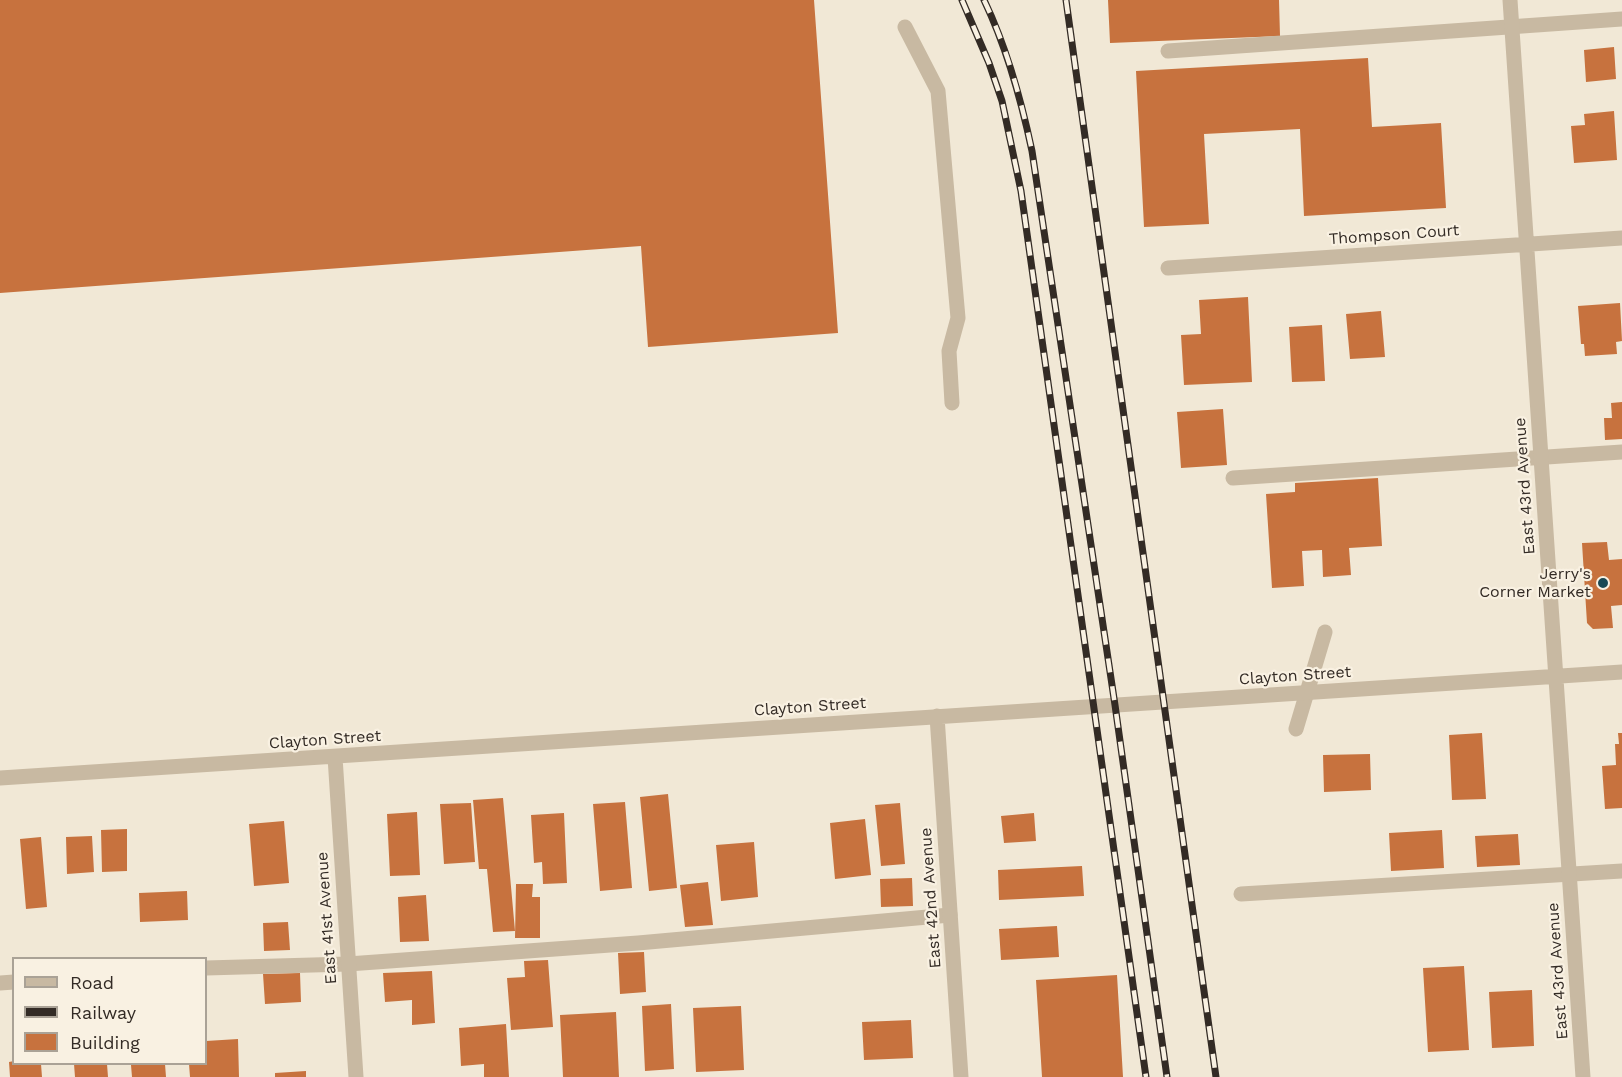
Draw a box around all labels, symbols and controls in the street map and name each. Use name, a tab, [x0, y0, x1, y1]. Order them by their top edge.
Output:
street label: Thompson Court	[1328, 221, 1460, 249]
street label: East 43rd Avenue	[1511, 417, 1539, 555]
place label: Jerry's Corner Market	[1479, 564, 1591, 602]
marker: Jerry's Corner Market	[1596, 576, 1610, 590]
street label: Clayton Street	[1238, 662, 1352, 690]
street label: Clayton Street	[753, 693, 867, 721]
street label: Clayton Street	[268, 726, 382, 754]
street label: East 42nd Avenue	[917, 827, 945, 969]
street label: East 41st Avenue	[313, 851, 341, 985]
street label: East 43rd Avenue	[1544, 902, 1572, 1040]
legend	[12, 957, 207, 1065]
text: Road	[70, 972, 114, 993]
text: Railway	[70, 1002, 136, 1023]
text: Building	[70, 1032, 140, 1053]

